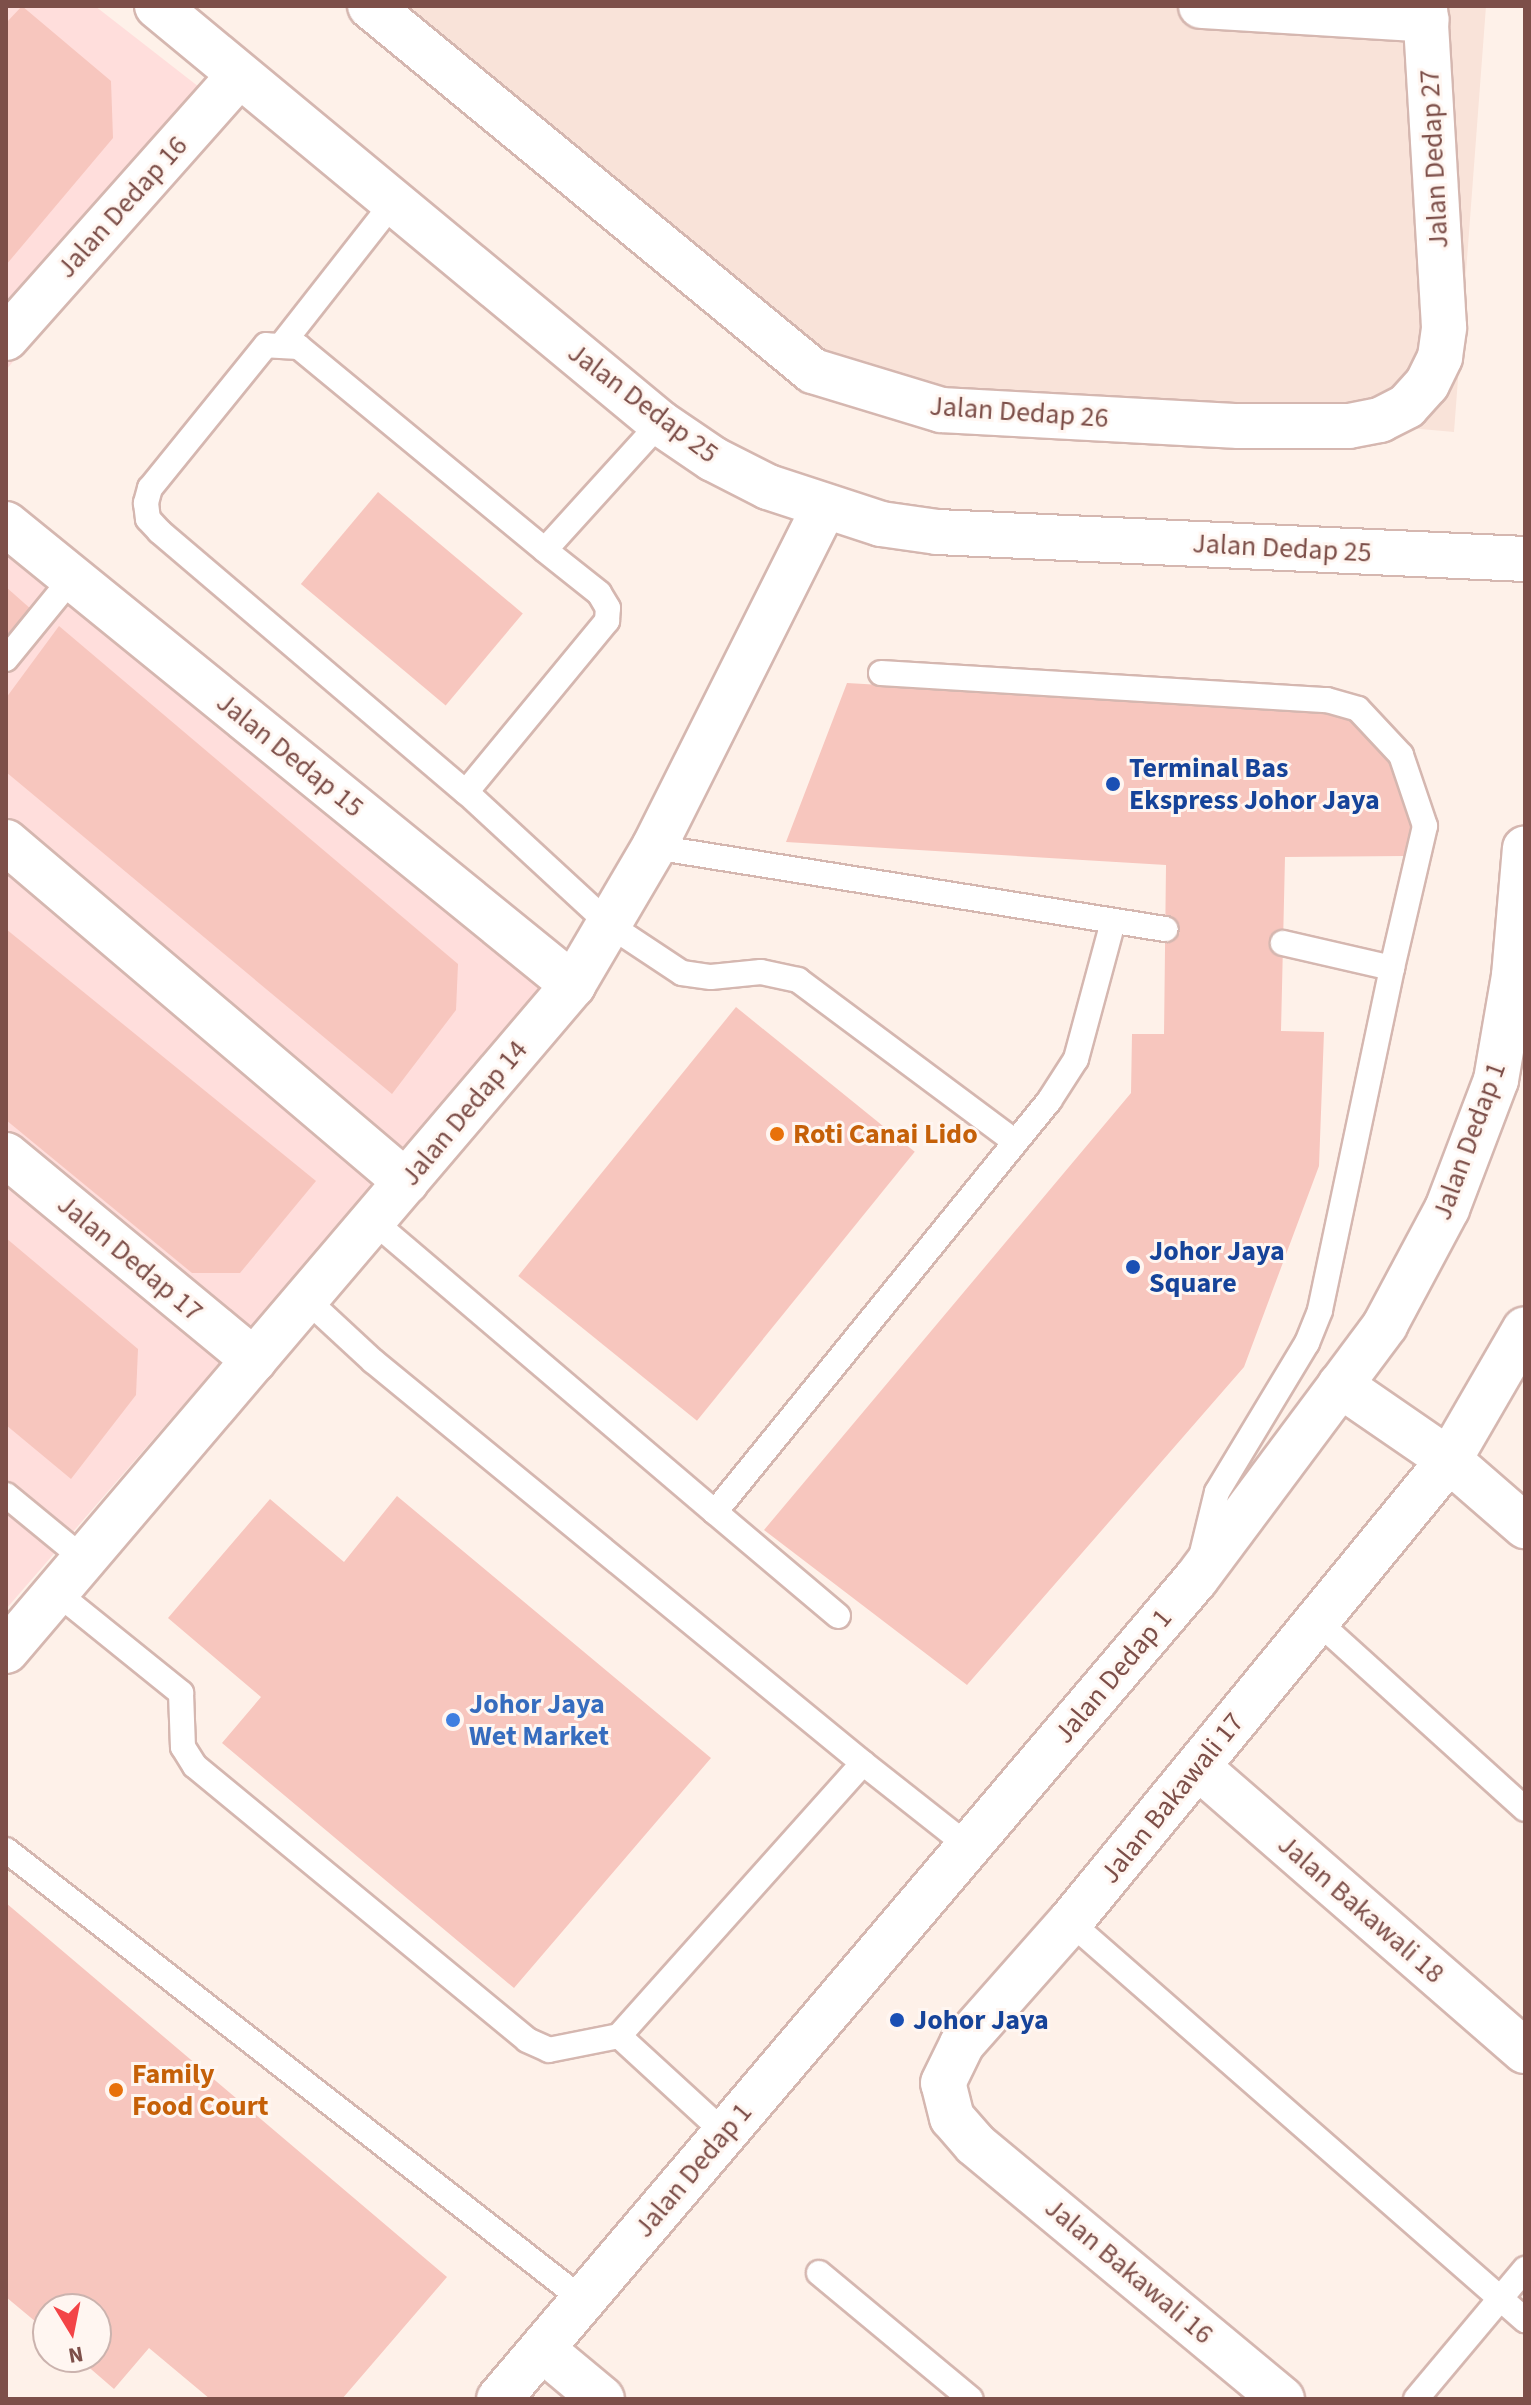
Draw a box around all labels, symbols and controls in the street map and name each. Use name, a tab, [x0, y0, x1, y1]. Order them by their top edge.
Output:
street label: Jalan Dedap 27	[1413, 69, 1455, 249]
street label: Jalan Dedap 16	[49, 129, 195, 285]
street label: Jalan Dedap 25	[561, 336, 725, 470]
street label: Jalan Dedap 26	[928, 389, 1110, 435]
street label: Jalan Dedap 25	[1192, 527, 1372, 569]
street label: Jalan Dedap 15	[210, 685, 370, 825]
place label: Terminal Bas Ekspress Johor Jaya	[1129, 751, 1380, 817]
marker: Terminal Bas Ekspress Johor Jaya	[1104, 775, 1122, 793]
street label: Jalan Dedap 14	[393, 1033, 535, 1193]
street label: Jalan Dedap 1	[1425, 1057, 1513, 1225]
place label: Roti Canai Lido	[793, 1117, 978, 1151]
marker: Roti Canai Lido	[768, 1125, 786, 1143]
street label: Jalan Dedap 17	[50, 1187, 210, 1329]
place label: Johor Jaya Square	[1149, 1234, 1285, 1300]
marker: Johor Jaya Square	[1124, 1258, 1142, 1276]
street label: Jalan Dedap 1	[1047, 1602, 1179, 1750]
place label: Johor Jaya Wet Market	[469, 1687, 609, 1753]
street label: Jalan Bakawali 17	[1093, 1706, 1251, 1890]
marker: Johor Jaya Wet Market	[444, 1711, 462, 1729]
street label: Jalan Bakawali 18	[1271, 1828, 1451, 1990]
place label: Johor Jaya	[913, 2003, 1049, 2037]
marker: Johor Jaya	[888, 2011, 906, 2029]
place label: Family Food Court	[132, 2057, 268, 2123]
marker: Family Food Court	[107, 2081, 125, 2099]
street label: Jalan Dedap 1	[627, 2096, 759, 2244]
street label: Jalan Bakawali 16	[1038, 2191, 1220, 2351]
north arrow	[32, 2293, 112, 2373]
text: N	[66, 2338, 86, 2372]

